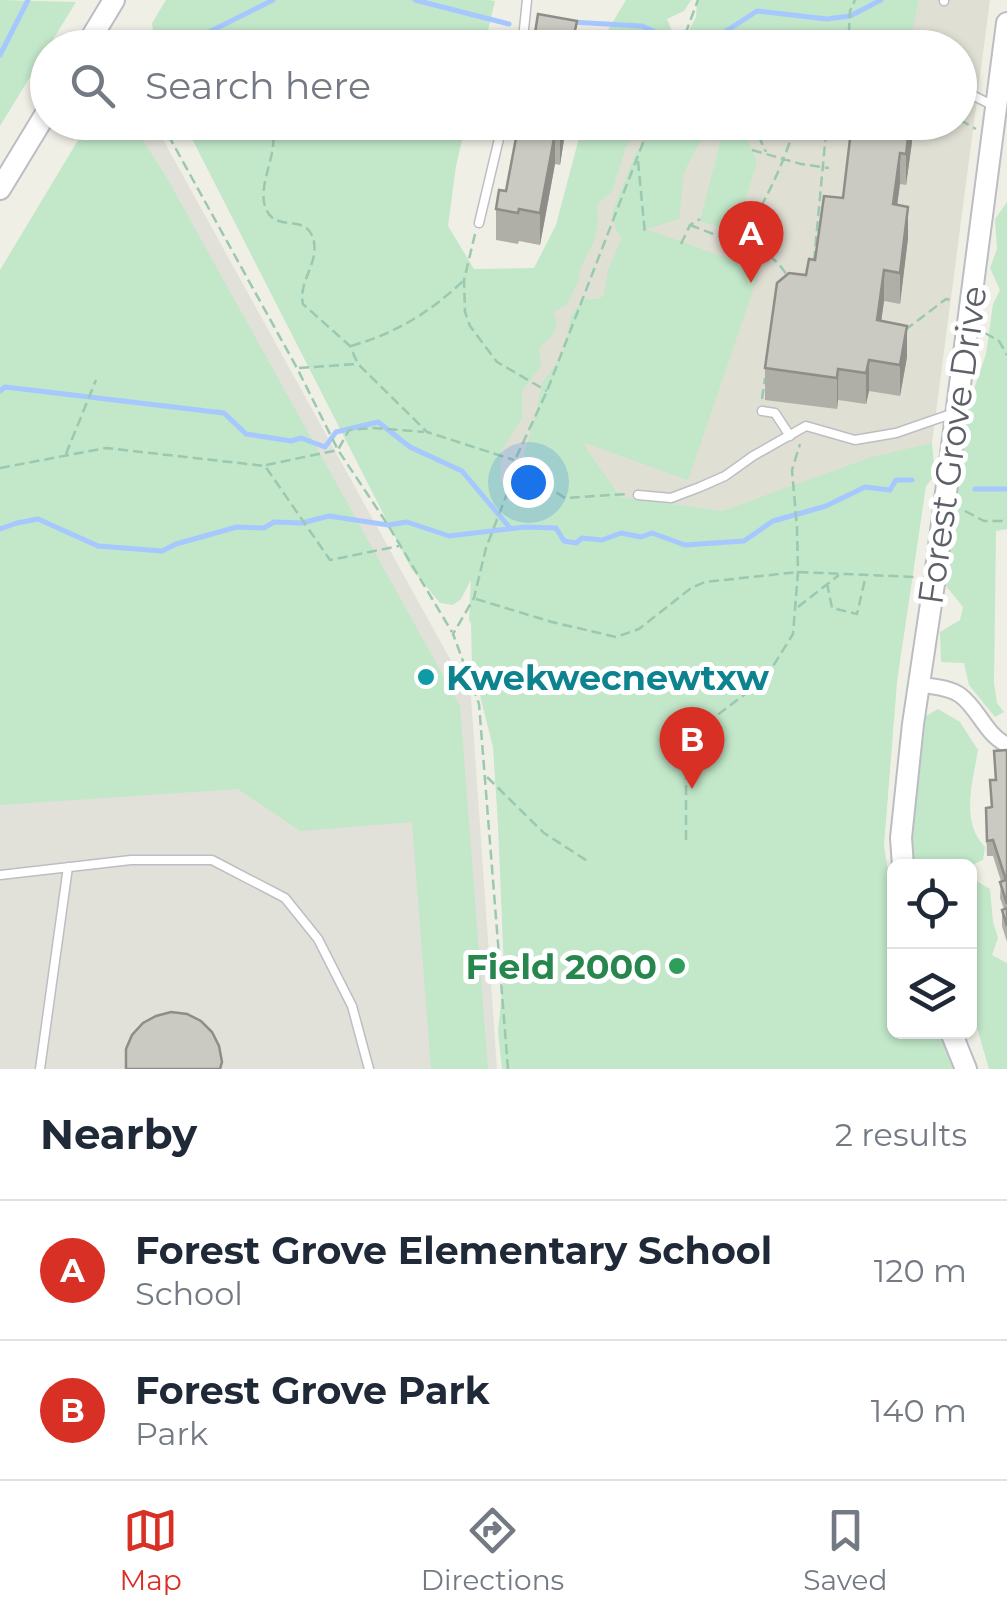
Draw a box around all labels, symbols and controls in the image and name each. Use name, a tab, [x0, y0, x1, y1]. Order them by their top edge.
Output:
search box	[30, 30, 977, 140]
icon: search	[65, 58, 120, 113]
text: Search here	[145, 62, 371, 109]
pin: A	[718, 200, 784, 283]
street label: Forest Grove Drive	[908, 283, 996, 607]
your location	[503, 457, 554, 508]
place label: Kwekwecnewtxw	[446, 656, 769, 699]
marker: Kwekwecnewtxw	[415, 666, 437, 688]
pin: B	[660, 706, 724, 789]
map controls	[887, 859, 977, 1039]
button: locate	[887, 859, 977, 949]
place label: Field 2000	[465, 945, 657, 988]
button: layers	[887, 949, 977, 1039]
marker: Field 2000	[666, 955, 688, 977]
text: Nearby	[40, 1108, 197, 1160]
text: 2 results	[835, 1115, 967, 1154]
text: Forest Grove Elementary School	[135, 1227, 772, 1274]
text: A	[60, 1251, 85, 1290]
text: 120 m	[874, 1251, 967, 1290]
text: School	[135, 1274, 243, 1313]
text: Forest Grove Park	[135, 1367, 490, 1414]
text: B	[60, 1391, 85, 1430]
text: 140 m	[871, 1391, 967, 1430]
text: Park	[135, 1414, 208, 1453]
tab: Map	[120, 1503, 182, 1597]
tab: Directions	[421, 1503, 564, 1597]
tab: Saved	[803, 1503, 887, 1597]

